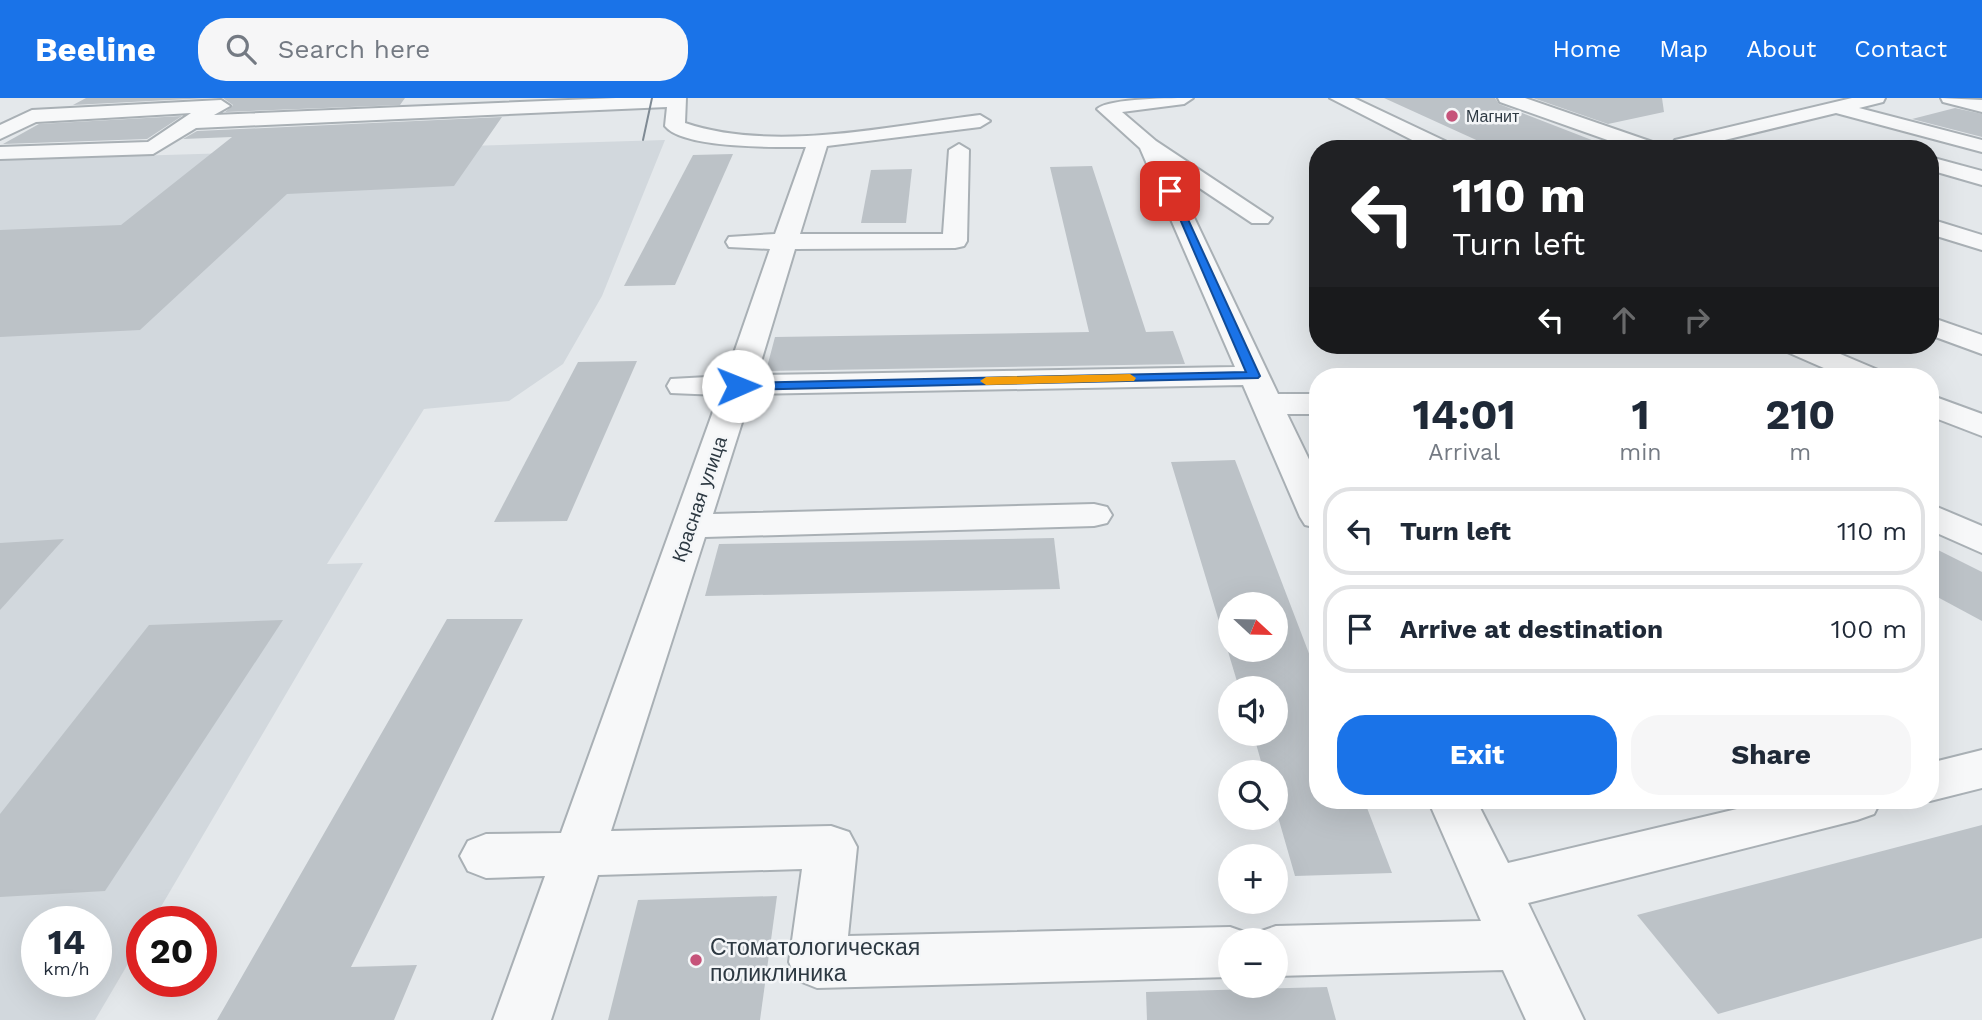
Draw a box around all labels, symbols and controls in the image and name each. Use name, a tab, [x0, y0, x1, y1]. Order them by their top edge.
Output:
search box	[198, 18, 688, 81]
text: Beeline	[35, 30, 156, 69]
icon: search	[222, 30, 260, 68]
text: Search here	[278, 34, 430, 64]
text: Home	[1553, 35, 1621, 63]
text: Map	[1659, 35, 1708, 63]
text: About	[1746, 35, 1816, 63]
text: Contact	[1854, 35, 1947, 63]
place label: Магнит	[1466, 107, 1520, 126]
marker: Магнит	[1444, 108, 1460, 124]
pin	[1140, 161, 1200, 221]
text: 110 m	[1452, 166, 1586, 224]
icon: left	[1337, 168, 1428, 259]
icon: arrive	[1151, 172, 1189, 210]
text: Turn left	[1452, 225, 1585, 263]
icon: left	[1532, 301, 1570, 339]
icon: ahead	[1605, 301, 1643, 339]
icon: right	[1678, 301, 1716, 339]
position arrow	[701, 349, 775, 423]
text: 14:01	[1413, 390, 1516, 439]
text: 1	[1631, 390, 1649, 439]
text: 210	[1765, 390, 1835, 439]
street label: Красная улица	[667, 433, 732, 565]
text: Arrival	[1428, 439, 1500, 466]
text: min	[1619, 439, 1662, 466]
text: m	[1789, 439, 1811, 466]
icon: left	[1341, 512, 1379, 550]
text: Turn left	[1400, 516, 1511, 546]
text: 110 m	[1837, 516, 1907, 546]
north arrow	[1218, 592, 1288, 662]
map controls	[1218, 592, 1288, 998]
icon: arrive	[1341, 610, 1379, 648]
text: Arrive at destination	[1400, 614, 1663, 644]
text: 100 m	[1831, 614, 1907, 644]
button: sound	[1218, 676, 1288, 746]
button: Exit	[1337, 715, 1617, 795]
button: Share	[1631, 715, 1911, 795]
button: search	[1218, 760, 1288, 830]
button: +	[1218, 844, 1288, 914]
speed limit sign: 20	[126, 906, 217, 997]
text: 14	[48, 921, 85, 963]
button: −	[1218, 928, 1288, 998]
place label: Стоматологическая поликлиника	[710, 934, 920, 987]
marker: Стоматологическая поликлиника	[688, 952, 704, 968]
text: km/h	[43, 958, 90, 979]

